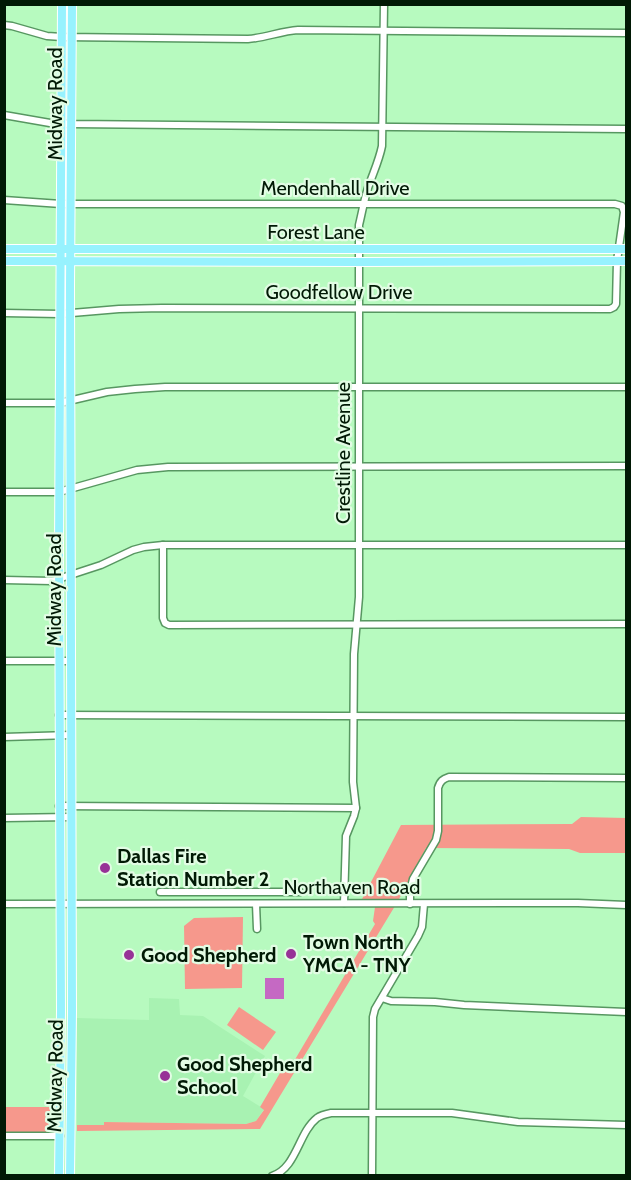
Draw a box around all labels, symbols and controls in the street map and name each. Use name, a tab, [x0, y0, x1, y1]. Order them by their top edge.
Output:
street label: Midway Road	[43, 48, 67, 160]
street label: Mendenhall Drive	[260, 176, 410, 200]
street label: Forest Lane	[267, 220, 365, 244]
street label: Goodfellow Drive	[265, 280, 413, 304]
street label: Crestline Avenue	[331, 382, 355, 524]
street label: Midway Road	[42, 534, 66, 646]
place label: Dallas Fire Station Number 2	[117, 844, 269, 891]
marker: Dallas Fire Station Number 2	[98, 861, 112, 875]
street label: Northaven Road	[284, 875, 420, 899]
place label: Town North YMCA - TNY	[302, 930, 411, 977]
place label: Good Shepherd	[141, 943, 276, 967]
marker: Town North YMCA - TNY	[284, 947, 298, 961]
marker: Good Shepherd	[122, 948, 136, 962]
street label: Midway Road	[42, 1019, 68, 1133]
place label: Good Shepherd School	[177, 1052, 312, 1099]
marker: Good Shepherd School	[158, 1069, 172, 1083]

